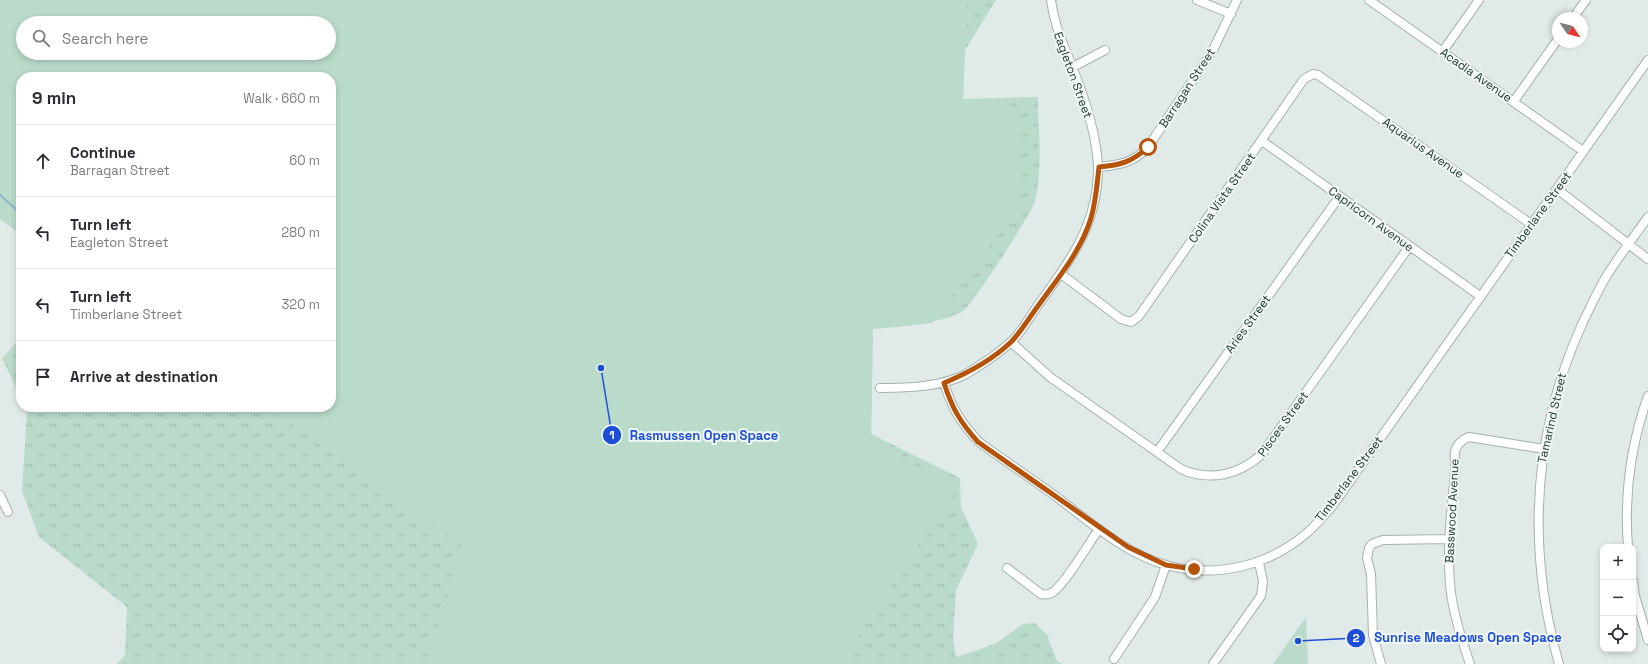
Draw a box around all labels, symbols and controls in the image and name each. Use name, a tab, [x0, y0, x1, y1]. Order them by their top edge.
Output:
north arrow	[1552, 12, 1588, 48]
search box	[16, 16, 336, 60]
icon: search	[30, 27, 52, 49]
text: Search here	[62, 29, 148, 48]
street label: Eagleton Street	[1050, 30, 1096, 120]
street label: Acadia Avenue	[1437, 44, 1515, 106]
street label: Barragan Street	[1155, 45, 1219, 131]
text: 9 min	[32, 87, 76, 109]
text: Walk · 660 m	[243, 90, 320, 107]
street label: Aquarius Avenue	[1379, 114, 1467, 182]
route start	[1139, 138, 1157, 156]
text: Continue	[70, 143, 136, 162]
icon: ahead	[32, 150, 54, 172]
street label: Colina Vista Street	[1185, 150, 1259, 246]
text: 60 m	[289, 152, 320, 169]
text: Barragan Street	[70, 162, 170, 179]
street label: Timberlane Street	[1501, 168, 1575, 262]
street label: Capricorn Avenue	[1325, 183, 1417, 255]
text: Turn left	[70, 215, 132, 234]
icon: left	[32, 222, 54, 244]
text: 280 m	[281, 224, 320, 241]
text: Eagleton Street	[70, 234, 168, 251]
text: Turn left	[70, 287, 132, 306]
street label: Aries Street	[1221, 292, 1275, 356]
icon: left	[32, 294, 54, 316]
text: 320 m	[281, 296, 320, 313]
text: Timberlane Street	[70, 306, 182, 323]
icon: arrive	[32, 366, 54, 388]
text: Arrive at destination	[70, 367, 218, 386]
street label: Tamarind Street	[1534, 371, 1570, 465]
street label: Pisces Street	[1254, 388, 1312, 460]
callout: Rasmussen Open Space	[602, 423, 786, 448]
text: 1	[609, 427, 615, 443]
text: Rasmussen Open Space	[630, 427, 778, 444]
street label: Timberlane Street	[1311, 433, 1387, 525]
street label: Basswood Avenue	[1441, 458, 1463, 564]
map controls	[1600, 544, 1636, 652]
button: +	[1600, 544, 1636, 580]
route end	[1185, 560, 1203, 578]
button: −	[1600, 580, 1636, 616]
button: locate	[1600, 616, 1636, 652]
callout: Sunrise Meadows Open Space	[1346, 625, 1570, 650]
text: Sunrise Meadows Open Space	[1374, 629, 1562, 646]
text: 2	[1352, 630, 1360, 646]

